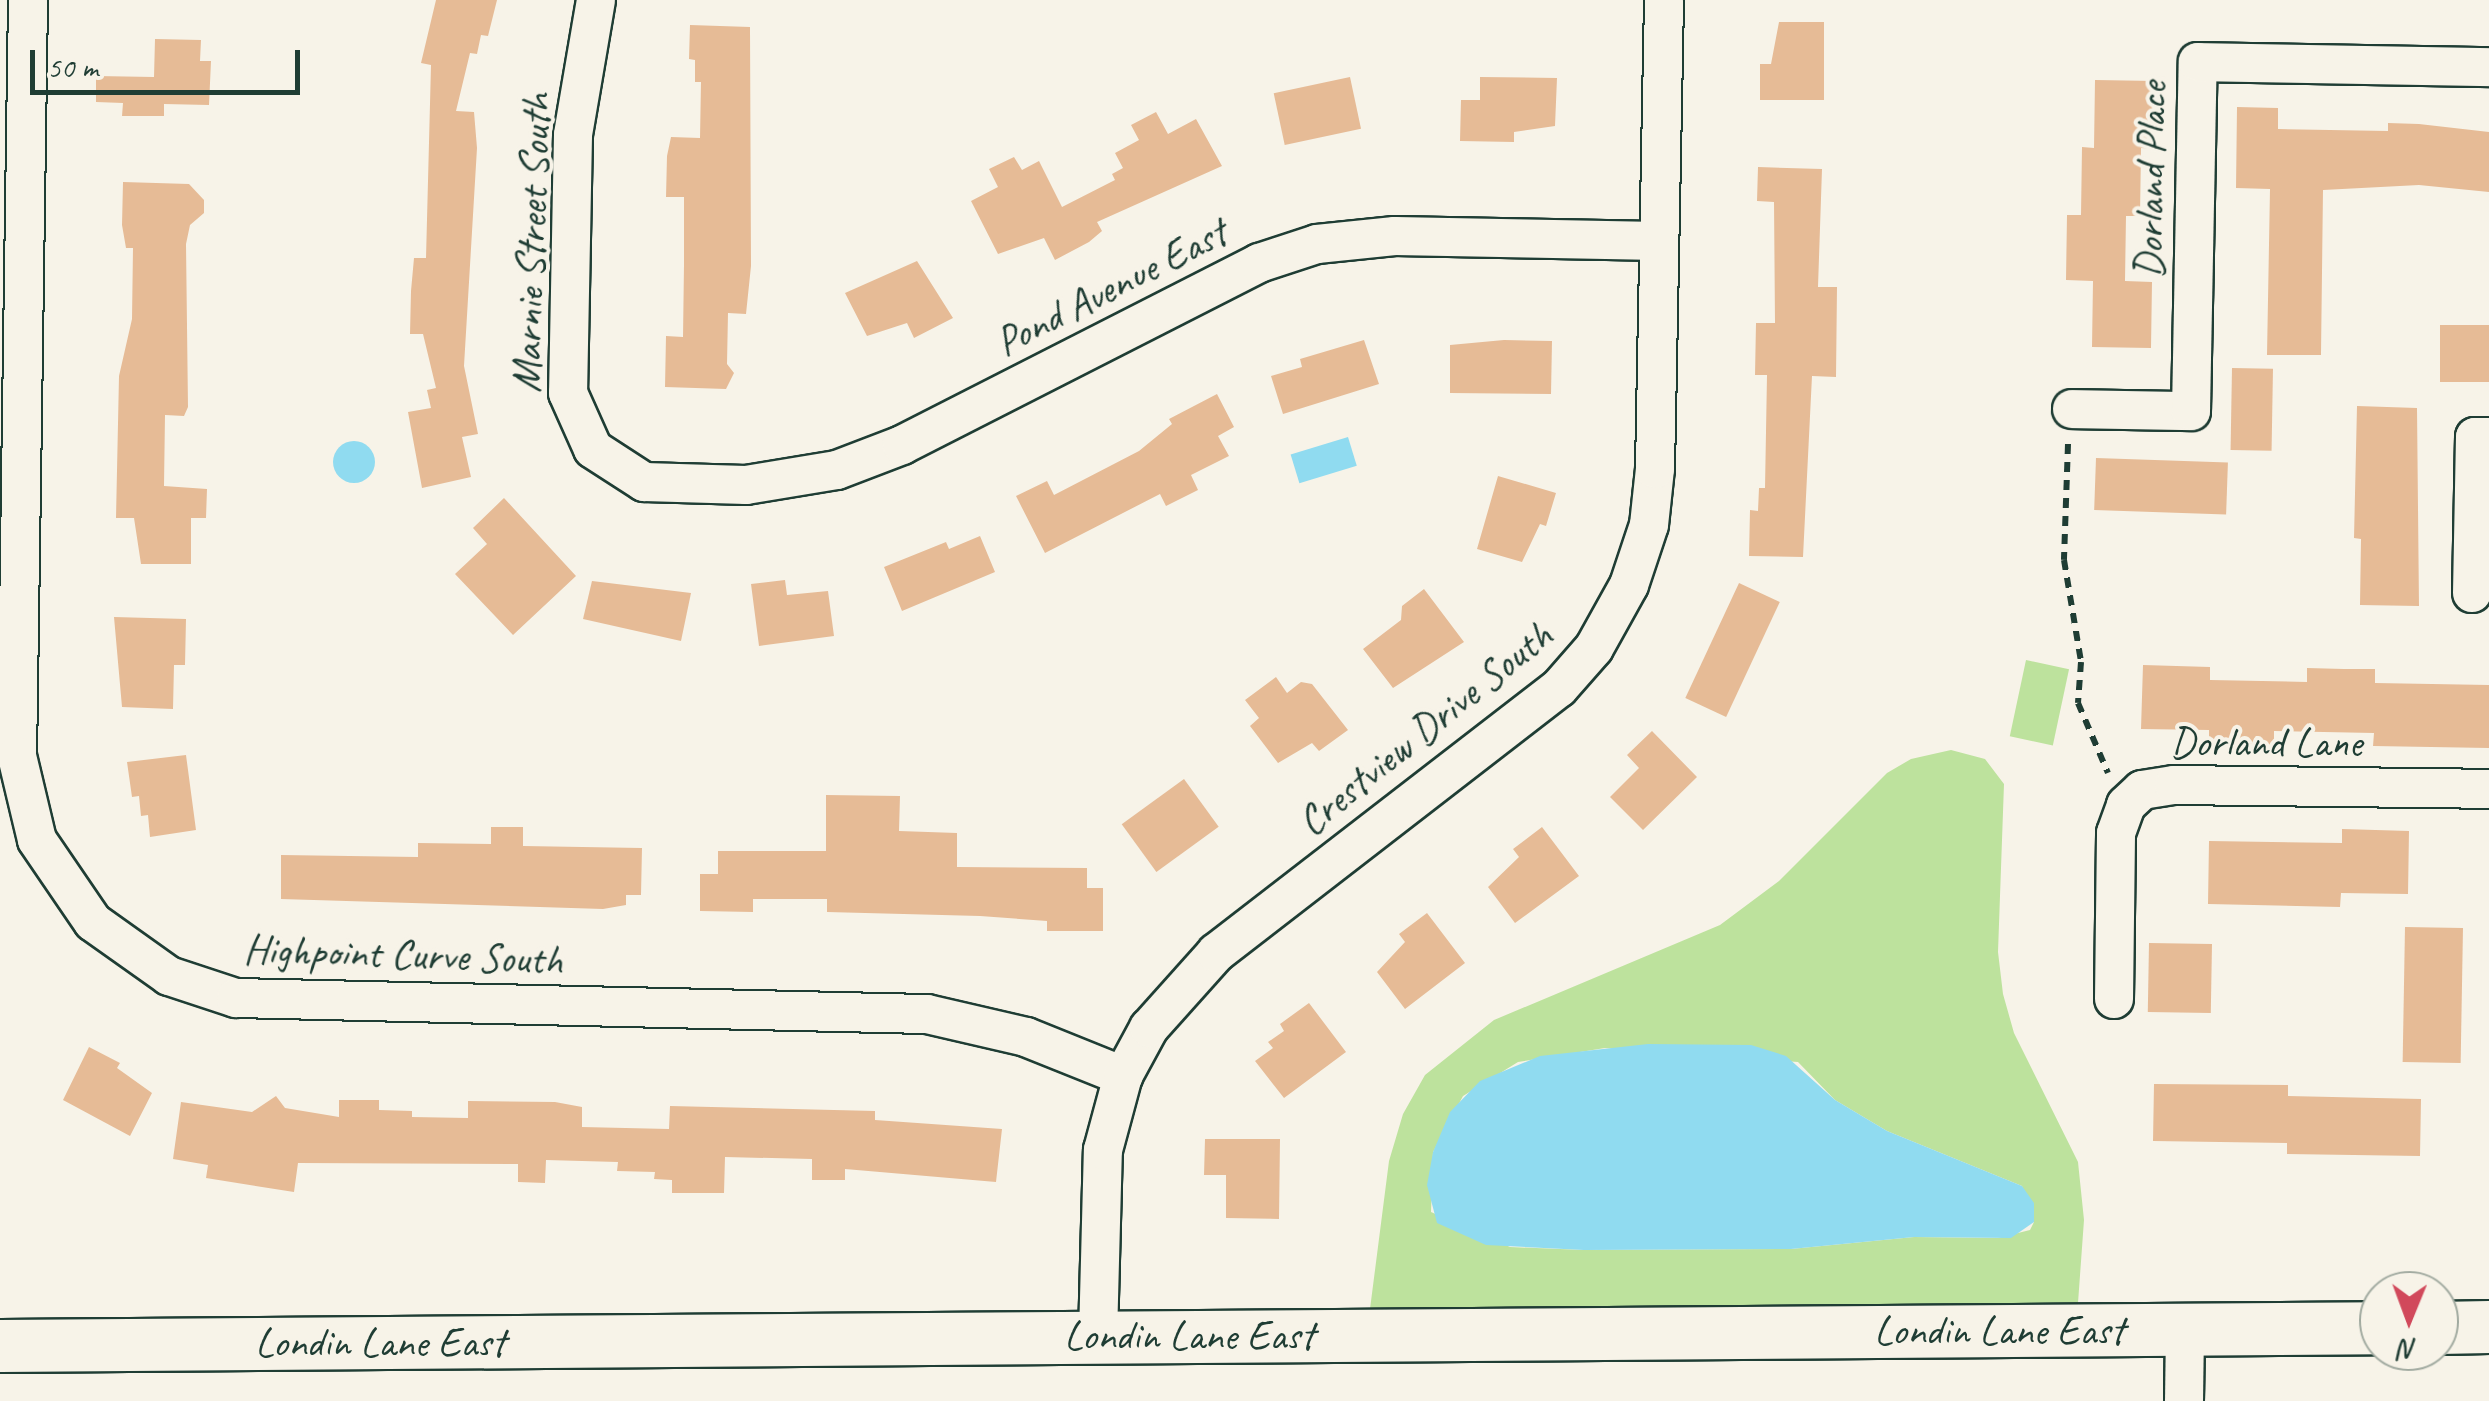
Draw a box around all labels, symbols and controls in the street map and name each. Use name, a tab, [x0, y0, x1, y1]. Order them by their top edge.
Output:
scale bar	[35, 30, 305, 92]
text: 50 m	[47, 48, 98, 86]
street label: Dorland Place	[2124, 81, 2178, 279]
street label: Marnie Street South	[502, 93, 562, 393]
street label: Pond Avenue East	[986, 208, 1236, 368]
street label: Crestview Drive South	[1288, 611, 1562, 847]
street label: Dorland Lane	[2170, 718, 2362, 768]
street label: Highpoint Curve South	[243, 924, 563, 986]
north arrow	[2359, 1271, 2459, 1371]
street label: Londin Lane East	[1873, 1306, 2125, 1356]
street label: Londin Lane East	[1063, 1311, 1315, 1361]
street label: Londin Lane East	[254, 1318, 506, 1368]
text: N	[2400, 1332, 2417, 1367]

